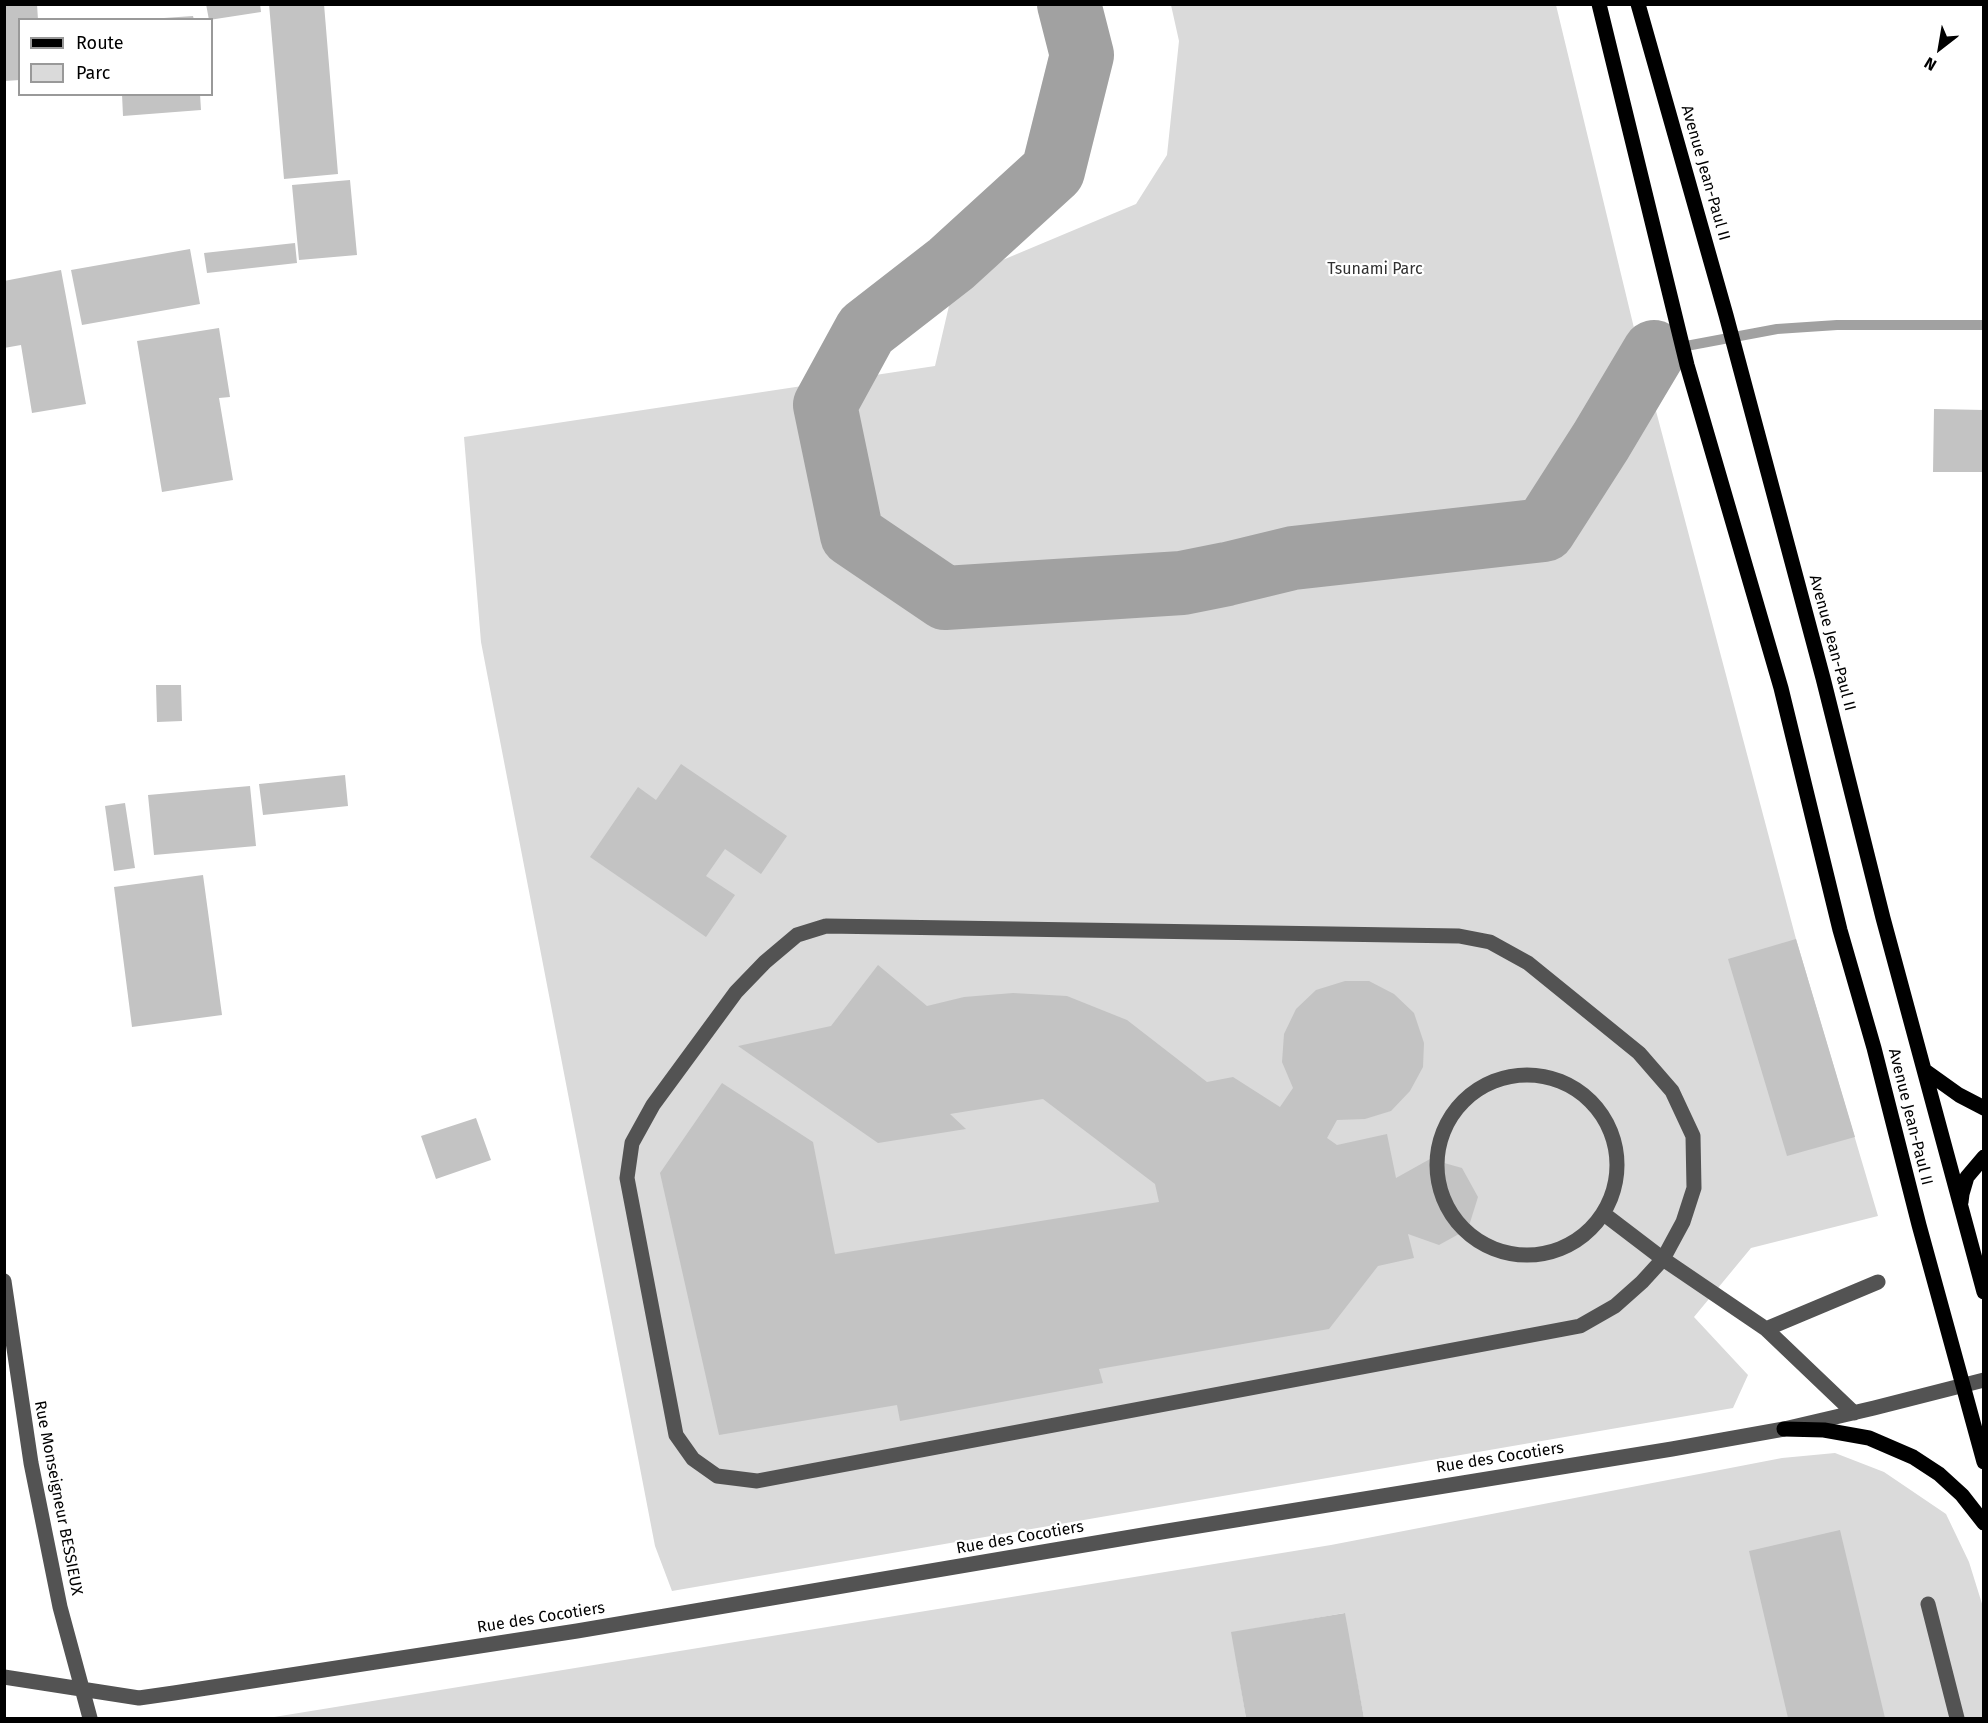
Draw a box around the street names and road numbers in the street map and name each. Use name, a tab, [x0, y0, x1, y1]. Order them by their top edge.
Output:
street label: Avenue Jean-Paul II	[1676, 103, 1734, 243]
street label: Avenue Jean-Paul II	[1805, 573, 1859, 713]
street label: Avenue Jean-Paul II	[1884, 1047, 1936, 1187]
street label: Rue Monseigneur BESSIEUX	[30, 1399, 86, 1597]
street label: Rue des Cocotiers	[1435, 1438, 1565, 1478]
street label: Rue des Cocotiers	[955, 1517, 1085, 1559]
street label: Rue des Cocotiers	[476, 1598, 606, 1638]

